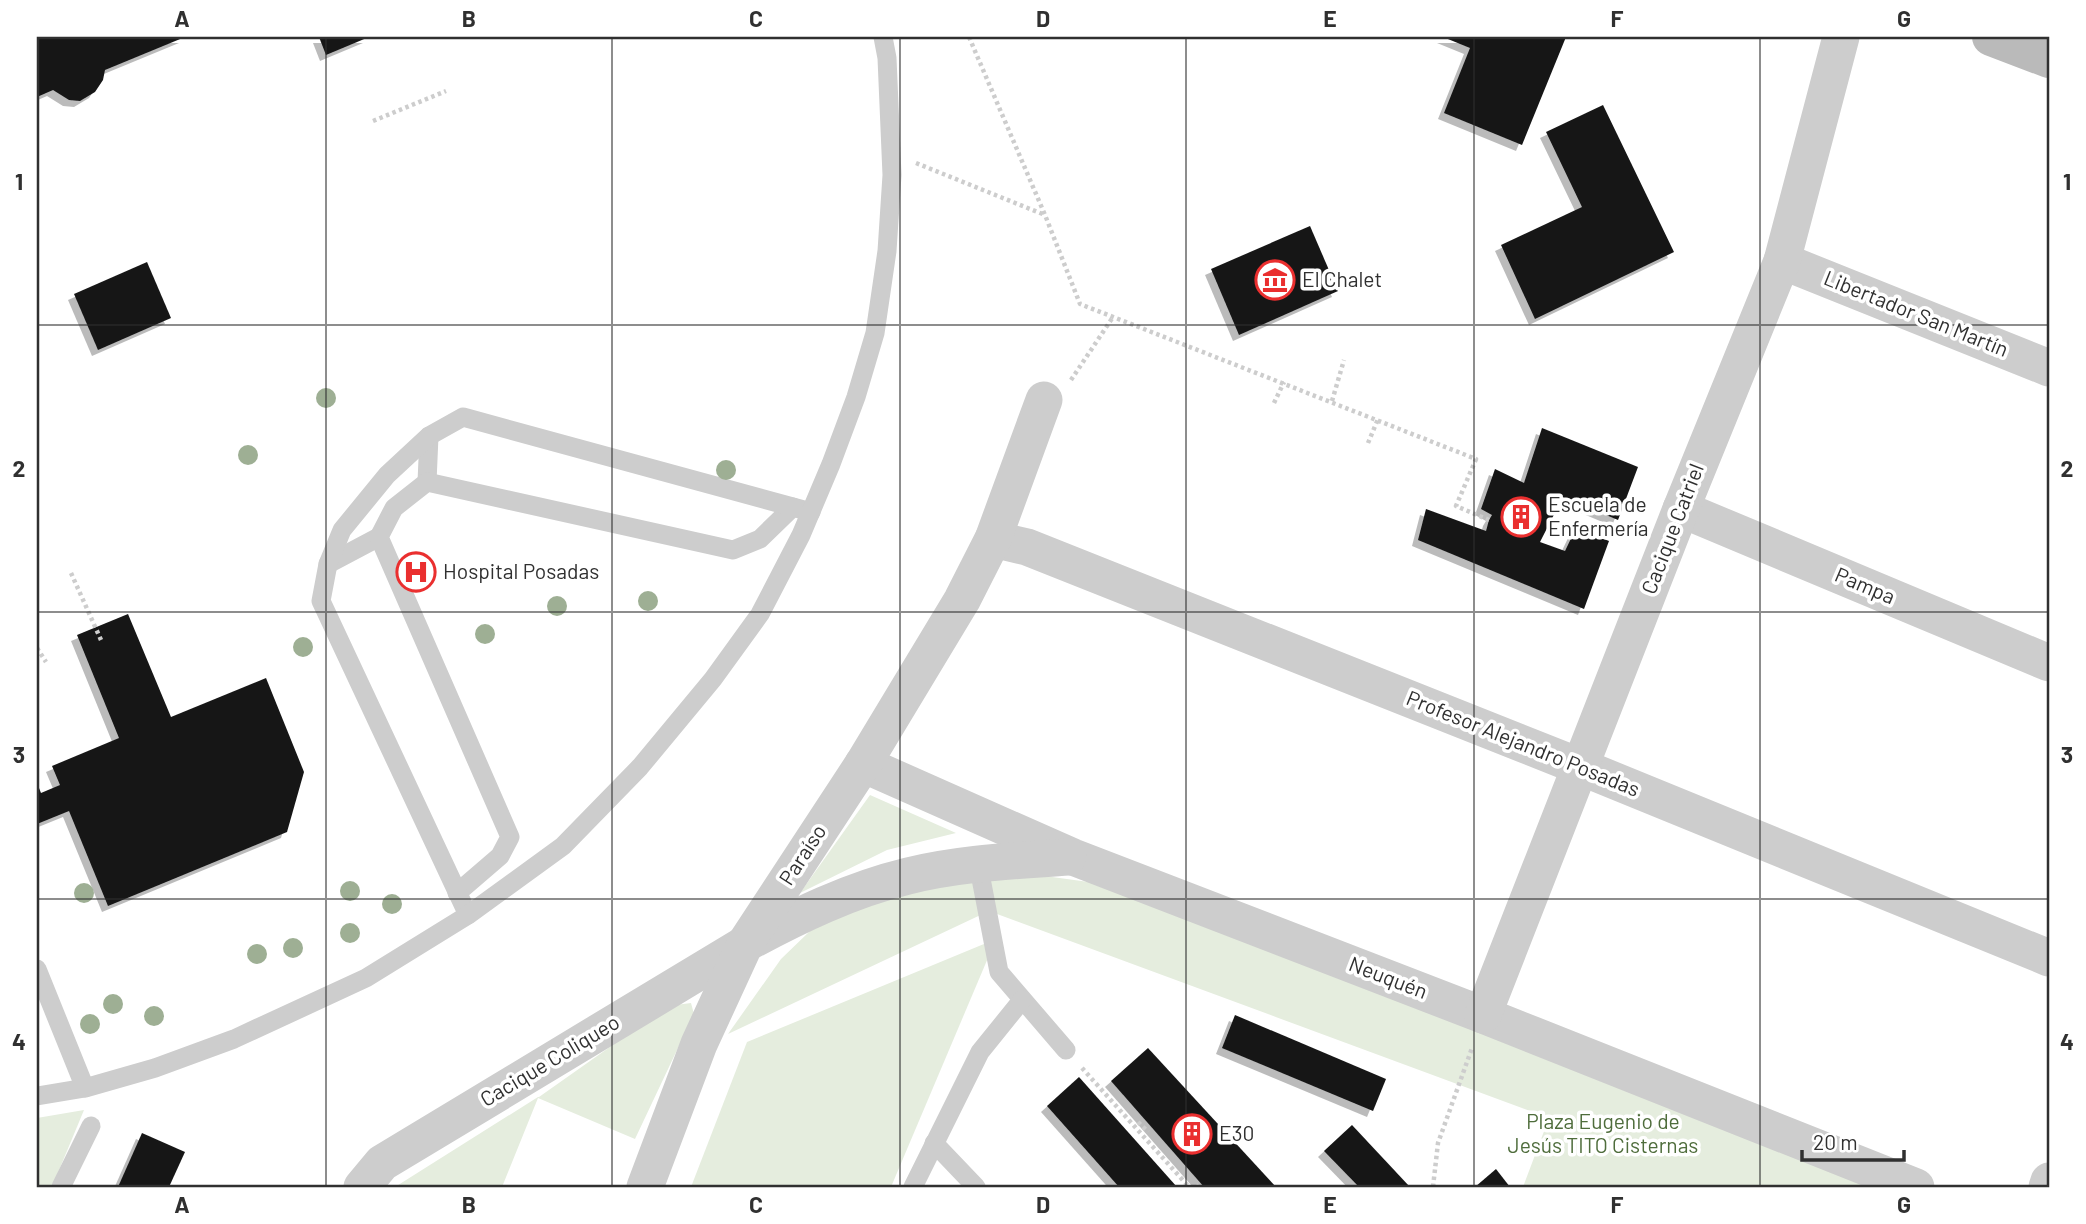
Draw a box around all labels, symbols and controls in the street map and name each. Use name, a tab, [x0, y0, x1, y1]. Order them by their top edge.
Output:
text: A	[174, 4, 190, 32]
text: B	[462, 4, 476, 32]
text: C	[749, 4, 763, 32]
text: D	[1036, 4, 1050, 32]
text: E	[1323, 4, 1337, 32]
text: F	[1611, 4, 1624, 32]
text: G	[1897, 4, 1911, 32]
text: 1	[15, 167, 23, 195]
text: 1	[2063, 167, 2071, 195]
museum icon: El Chalet	[1254, 259, 1296, 301]
street label: Libertador San Martín	[1821, 264, 2012, 361]
place label: El Chalet	[1302, 266, 1382, 291]
text: 2	[13, 454, 25, 482]
text: 2	[2061, 454, 2073, 482]
street label: Cacique Catriel	[1635, 460, 1708, 597]
place label: Escuela de Enfermería	[1548, 491, 1649, 540]
building icon: Escuela de Enfermería	[1500, 496, 1542, 538]
hospital icon: Hospital Posadas	[395, 551, 437, 593]
place label: Hospital Posadas	[443, 558, 599, 583]
street label: Pampa	[1832, 561, 1899, 608]
street label: Profesor Alejandro Posadas	[1403, 684, 1644, 801]
text: 3	[13, 740, 25, 768]
text: 3	[2061, 740, 2073, 768]
street label: Paraíso	[773, 819, 831, 889]
street label: Neuquén	[1346, 950, 1431, 1003]
street label: Cacique Coliqueo	[475, 1008, 623, 1111]
text: 4	[12, 1027, 26, 1055]
text: 4	[2060, 1027, 2074, 1055]
park label: Plaza Eugenio de Jesús TITO Cisternas	[1508, 1108, 1698, 1157]
building icon: E30	[1171, 1113, 1213, 1155]
scale bar	[1802, 1119, 1904, 1163]
place label: E30	[1219, 1120, 1254, 1145]
text: 20 m	[1813, 1129, 1858, 1154]
text: A	[174, 1190, 190, 1218]
text: B	[462, 1190, 476, 1218]
text: C	[749, 1190, 763, 1218]
text: D	[1036, 1190, 1050, 1218]
text: E	[1323, 1190, 1337, 1218]
text: F	[1611, 1190, 1624, 1218]
text: G	[1897, 1190, 1911, 1218]

